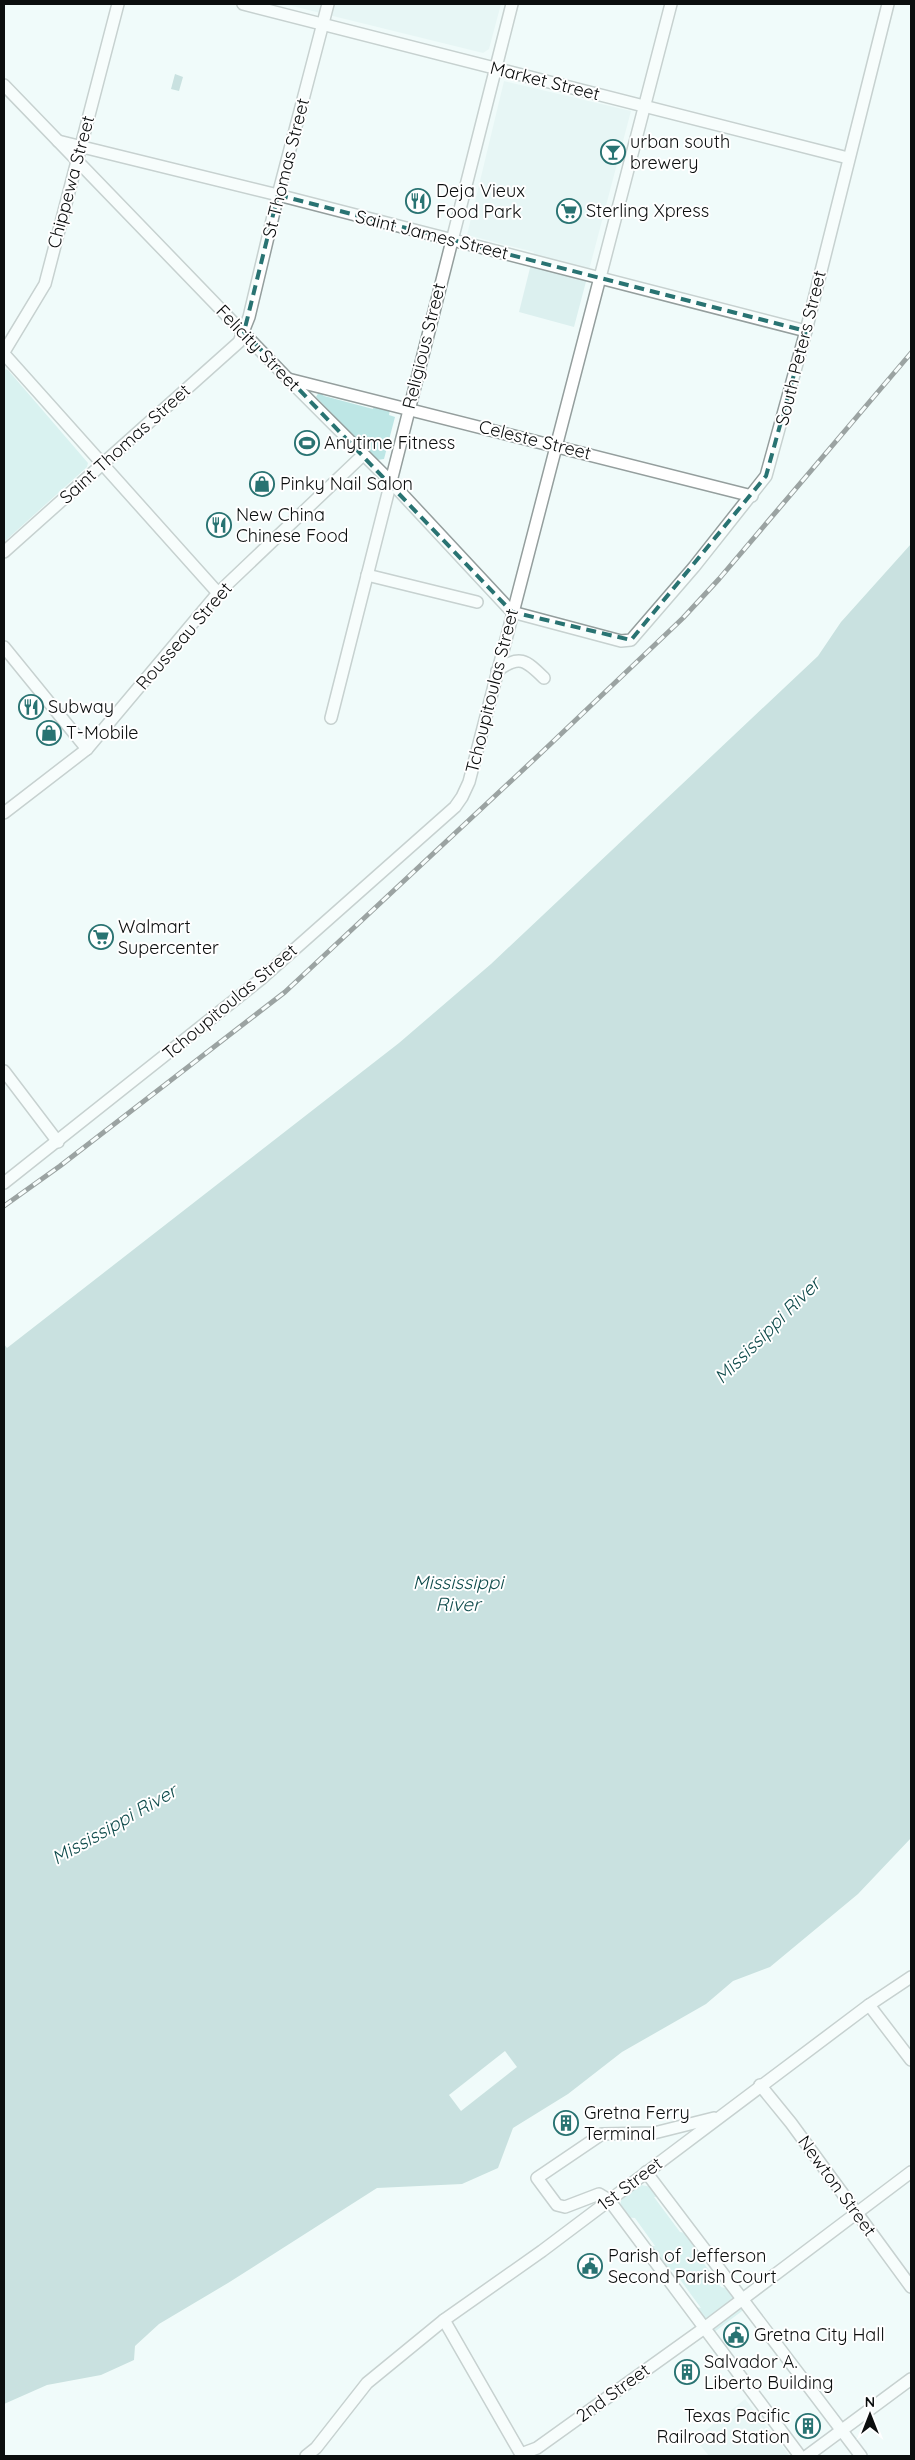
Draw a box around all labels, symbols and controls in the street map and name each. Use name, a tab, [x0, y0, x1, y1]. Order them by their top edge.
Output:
street label: Market Street	[488, 56, 602, 105]
street label: St Thomas Street	[257, 96, 314, 240]
street label: Chippewa Street	[42, 113, 99, 251]
place label: urban south brewery	[630, 130, 730, 174]
bar icon: urban south brewery	[600, 139, 626, 165]
place label: Deja Vieux Food Park	[436, 179, 525, 223]
restaurant icon: Deja Vieux Food Park	[405, 188, 431, 214]
supermarket icon: Sterling Xpress	[556, 198, 582, 224]
place label: Sterling Xpress	[586, 199, 709, 222]
street label: Saint James Street	[353, 204, 511, 265]
street label: South Peters Street	[770, 268, 831, 428]
street label: Religious Street	[397, 281, 450, 411]
street label: Felicity Street	[211, 299, 305, 396]
street label: Saint Thomas Street	[54, 379, 195, 508]
street label: Celeste Street	[477, 414, 594, 465]
sports icon: Anytime Fitness	[294, 430, 320, 456]
place label: Anytime Fitness	[324, 431, 455, 454]
shop icon: Pinky Nail Salon	[249, 471, 275, 497]
place label: Pinky Nail Salon	[280, 472, 413, 495]
place label: New China Chinese Food	[236, 503, 349, 547]
restaurant icon: New China Chinese Food	[206, 512, 232, 538]
street label: Rousseau Street	[131, 577, 237, 694]
street label: Tchoupitoulas Street	[460, 606, 523, 776]
restaurant icon: Subway	[18, 694, 44, 720]
place label: Subway	[48, 695, 114, 718]
shop icon: T-Mobile	[36, 720, 62, 746]
place label: T-Mobile	[66, 721, 139, 744]
place label: Walmart Supercenter	[118, 915, 219, 959]
supermarket icon: Walmart Supercenter	[88, 924, 114, 950]
street label: Tchoupitoulas Street	[158, 939, 302, 1065]
water label: Mississippi River	[709, 1270, 827, 1388]
water label: Mississippi River	[413, 1570, 505, 1616]
water label: Mississippi River	[47, 1777, 183, 1870]
place label: Gretna Ferry Terminal	[584, 2101, 690, 2145]
building icon: Gretna Ferry Terminal	[553, 2110, 579, 2136]
street label: Newton Street	[793, 2131, 882, 2241]
street label: 1st Street	[593, 2152, 667, 2215]
place label: Parish of Jefferson Second Parish Court	[608, 2244, 777, 2288]
public building icon: Parish of Jefferson Second Parish Court	[577, 2253, 603, 2279]
public building icon: Gretna City Hall	[723, 2322, 749, 2348]
place label: Gretna City Hall	[754, 2323, 885, 2346]
place label: Salvador A. Liberto Building	[704, 2350, 833, 2394]
street label: 2nd Street	[571, 2358, 654, 2427]
building icon: Salvador A. Liberto Building	[674, 2359, 700, 2385]
north arrow	[845, 2390, 895, 2440]
text: N	[865, 2393, 875, 2411]
place label: Texas Pacific Railroad Station	[656, 2404, 790, 2448]
building icon: Texas Pacific Railroad Station	[795, 2413, 821, 2439]

